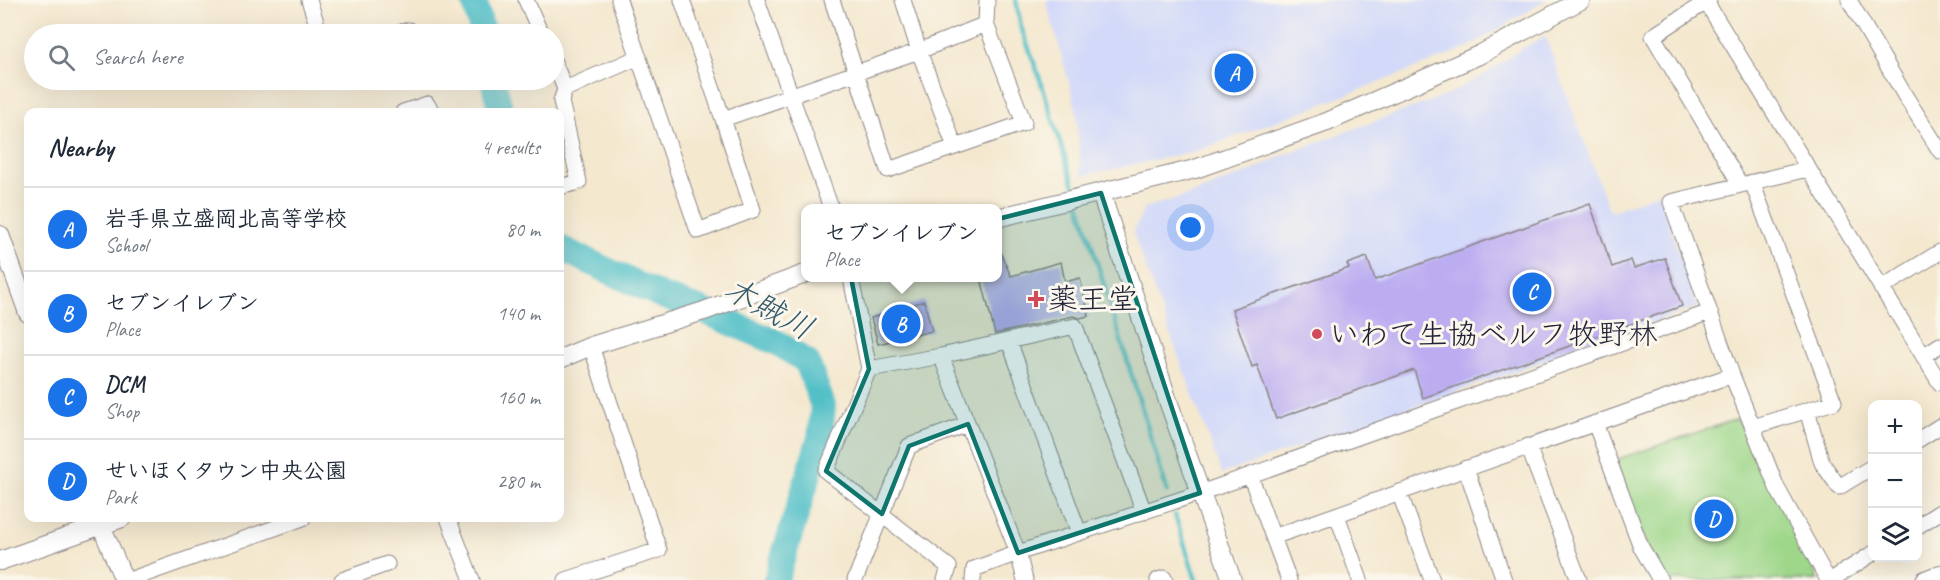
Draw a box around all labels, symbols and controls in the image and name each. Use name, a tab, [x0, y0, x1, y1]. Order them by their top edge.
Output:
search box	[24, 24, 564, 90]
icon: search	[45, 41, 78, 74]
text: Search here	[93, 43, 183, 71]
pin: A	[1214, 50, 1254, 96]
text: Nearby	[48, 131, 113, 164]
text: 4 results	[481, 135, 540, 160]
popup	[801, 204, 1002, 282]
text: 岩手県立盛岡北高等学校	[105, 205, 347, 233]
your location	[1176, 213, 1205, 242]
text: A	[62, 217, 73, 242]
text: 80 m	[506, 217, 540, 242]
text: セブンイレブン	[824, 219, 979, 247]
text: School	[105, 233, 148, 258]
text: Place	[824, 247, 860, 272]
water label: 木賊川	[717, 268, 821, 349]
pin: C	[1512, 270, 1552, 314]
place label: 薬王堂	[1048, 280, 1138, 318]
text: セブンイレブン	[105, 289, 259, 317]
marker: 薬王堂	[1029, 292, 1043, 306]
text: B	[62, 301, 73, 326]
text: 140 m	[497, 301, 540, 326]
pin: B	[882, 302, 920, 346]
place label: いわて生協ベルフ牧野林	[1329, 315, 1658, 353]
text: Place	[105, 317, 140, 342]
marker: いわて生協ベルフ牧野林	[1310, 327, 1324, 341]
text: DCM	[105, 371, 145, 399]
text: C	[63, 385, 72, 410]
text: 160 m	[497, 385, 540, 410]
text: Shop	[105, 399, 139, 424]
map controls	[1868, 400, 1922, 562]
button: +	[1868, 400, 1922, 454]
button: −	[1868, 454, 1922, 508]
text: せいほくタウン中央公園	[105, 457, 347, 485]
text: D	[62, 469, 73, 494]
text: 280 m	[497, 469, 540, 494]
text: Park	[105, 485, 137, 510]
pin: D	[1694, 496, 1734, 542]
button: layers	[1868, 508, 1922, 562]

